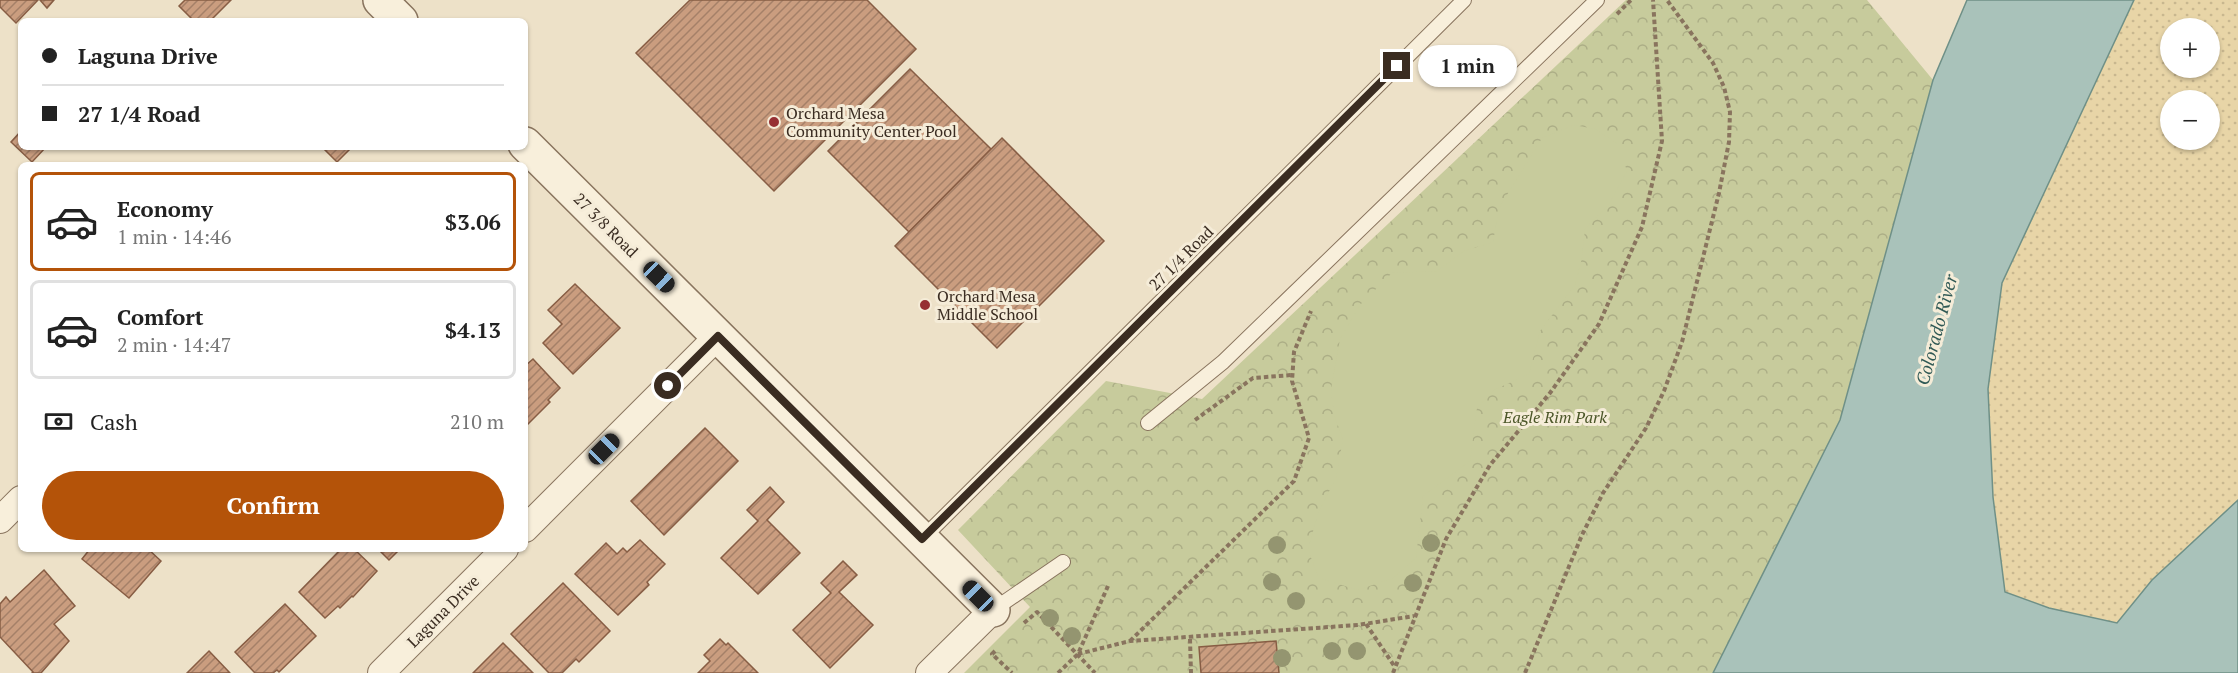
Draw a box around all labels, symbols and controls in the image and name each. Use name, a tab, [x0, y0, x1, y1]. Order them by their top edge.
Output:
map controls	[2160, 18, 2220, 150]
button: +	[2160, 18, 2220, 78]
text: Laguna Drive	[78, 41, 218, 70]
callout: 1 min	[1418, 45, 1517, 87]
route end	[1383, 52, 1410, 79]
text: 1 min	[1440, 52, 1495, 79]
button: −	[2160, 90, 2220, 150]
text: 27 1/4 Road	[78, 99, 200, 128]
place label: Orchard Mesa Community Center Pool	[786, 102, 957, 142]
marker: Orchard Mesa Community Center Pool	[767, 115, 781, 129]
street label: 27 3/8 Road	[569, 188, 643, 262]
text: Economy	[117, 194, 213, 223]
icon: car	[45, 195, 99, 249]
text: $3.06	[445, 207, 501, 236]
street label: 27 1/4 Road	[1144, 221, 1218, 295]
text: 1 min · 14:46	[117, 223, 231, 250]
car	[640, 258, 678, 296]
water label: Colorado River	[1910, 271, 1963, 388]
place label: Orchard Mesa Middle School	[937, 285, 1038, 325]
marker: Orchard Mesa Middle School	[918, 298, 932, 312]
text: Comfort	[117, 302, 203, 331]
icon: car	[45, 303, 99, 357]
text: $4.13	[445, 315, 501, 344]
text: 2 min · 14:47	[117, 331, 231, 358]
route start	[654, 372, 681, 399]
icon: cash	[42, 405, 75, 438]
park label: Eagle Rim Park	[1502, 406, 1607, 428]
text: Cash	[90, 407, 138, 436]
text: 210 m	[450, 408, 504, 435]
car	[585, 430, 623, 468]
button: Confirm	[42, 471, 504, 540]
street label: Laguna Drive	[402, 570, 484, 652]
car	[959, 577, 997, 615]

